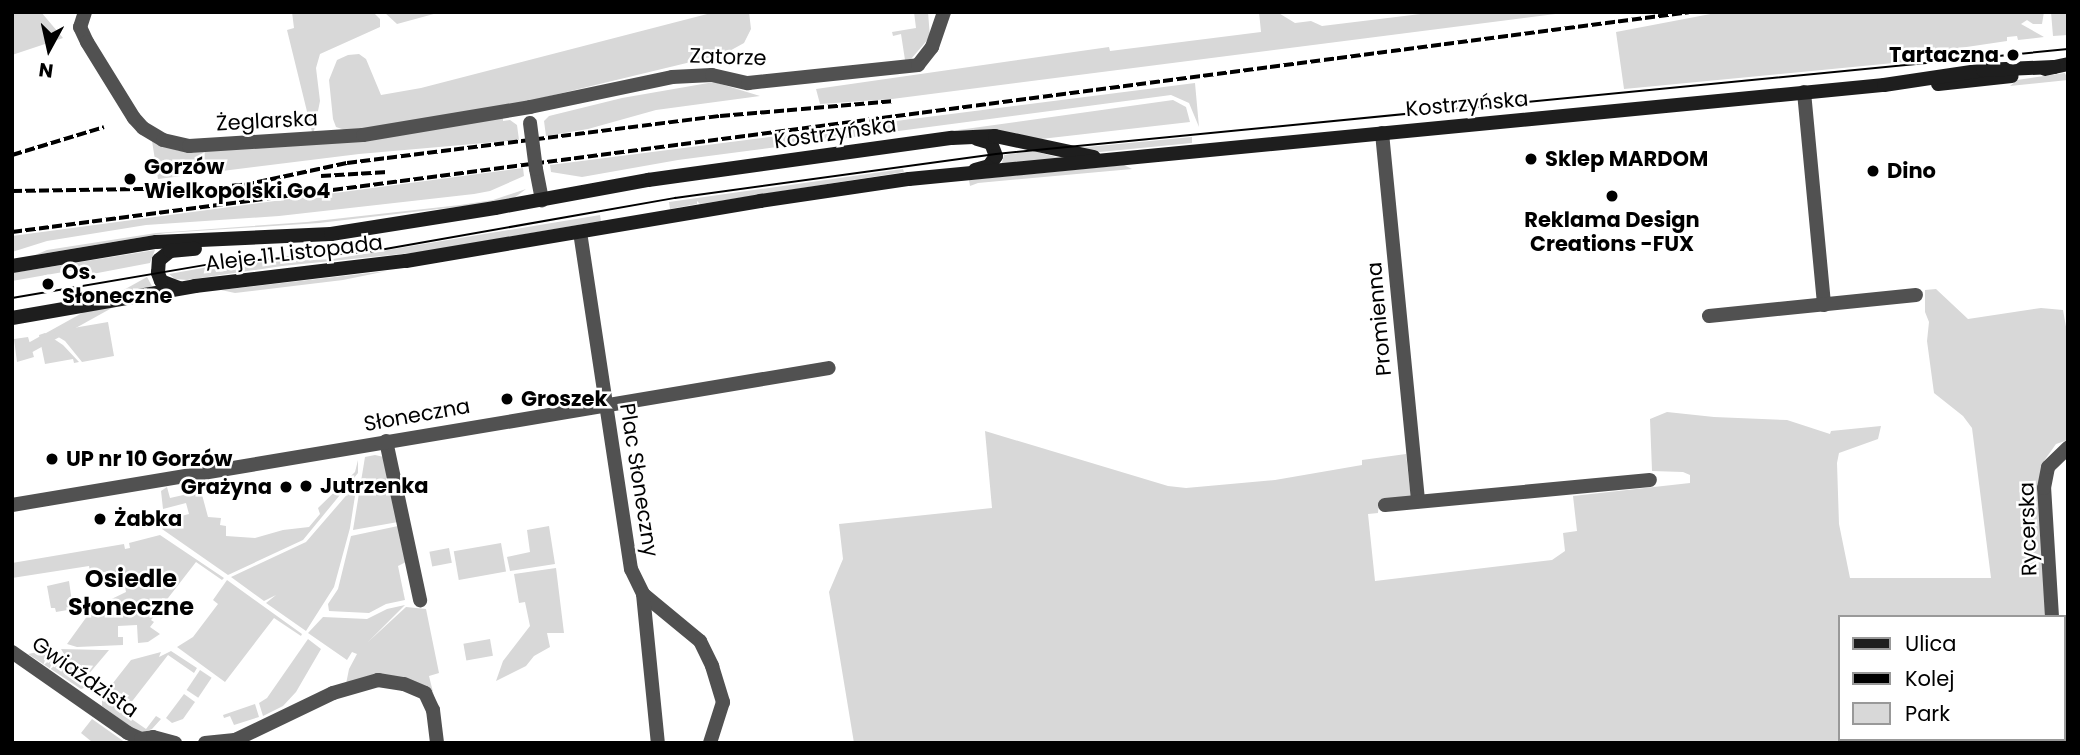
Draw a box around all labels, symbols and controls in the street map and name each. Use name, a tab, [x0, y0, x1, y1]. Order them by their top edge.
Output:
north arrow	[14, 14, 84, 84]
place label: Tartaczna	[1889, 42, 1999, 68]
street label: Zatorze	[689, 43, 767, 71]
marker: Tartaczna	[2005, 47, 2021, 63]
text: N	[37, 56, 55, 85]
street label: Kostrzyńska	[1405, 86, 1529, 122]
street label: Żeglarska	[216, 106, 318, 136]
street label: Kostrzyńska	[772, 112, 898, 154]
place label: Sklep MARDOM	[1545, 146, 1708, 172]
marker: Sklep MARDOM	[1523, 151, 1539, 167]
place label: Gorzów Wielkopolski Go4	[144, 154, 331, 204]
place label: Dino	[1887, 158, 1936, 184]
marker: Dino	[1865, 163, 1881, 179]
marker: Gorzów Wielkopolski Go4	[122, 171, 138, 187]
marker: Reklama Design Creations -FUX	[1604, 188, 1620, 204]
place label: Reklama Design Creations -FUX	[1524, 207, 1700, 257]
street label: Aleje 11 Listopada	[204, 230, 384, 276]
place label: Os. Słoneczne	[62, 259, 172, 309]
street label: Promienna	[1361, 261, 1397, 377]
marker: Os. Słoneczne	[40, 276, 56, 292]
place label: Groszek	[521, 386, 607, 412]
marker: Groszek	[499, 391, 515, 407]
street label: Słoneczna	[362, 393, 472, 437]
street label: Plac Słoneczny	[614, 402, 664, 558]
place label: UP nr 10 Gorzów	[66, 446, 232, 472]
marker: UP nr 10 Gorzów	[44, 451, 60, 467]
place label: Jutrzenka	[320, 473, 429, 499]
place label: Grażyna	[181, 474, 272, 500]
marker: Jutrzenka	[298, 478, 314, 494]
marker: Grażyna	[278, 479, 294, 495]
street label: Rycerska	[2014, 482, 2042, 576]
place label: Żabka	[114, 506, 182, 532]
marker: Żabka	[92, 511, 108, 527]
district label: Osiedle Słoneczne	[68, 565, 194, 621]
legend	[1839, 615, 2066, 741]
text: Ulica	[1905, 629, 1956, 658]
street label: Gwiaździsta	[27, 631, 143, 723]
text: Kolej	[1905, 664, 1954, 693]
text: Park	[1905, 699, 1950, 728]

